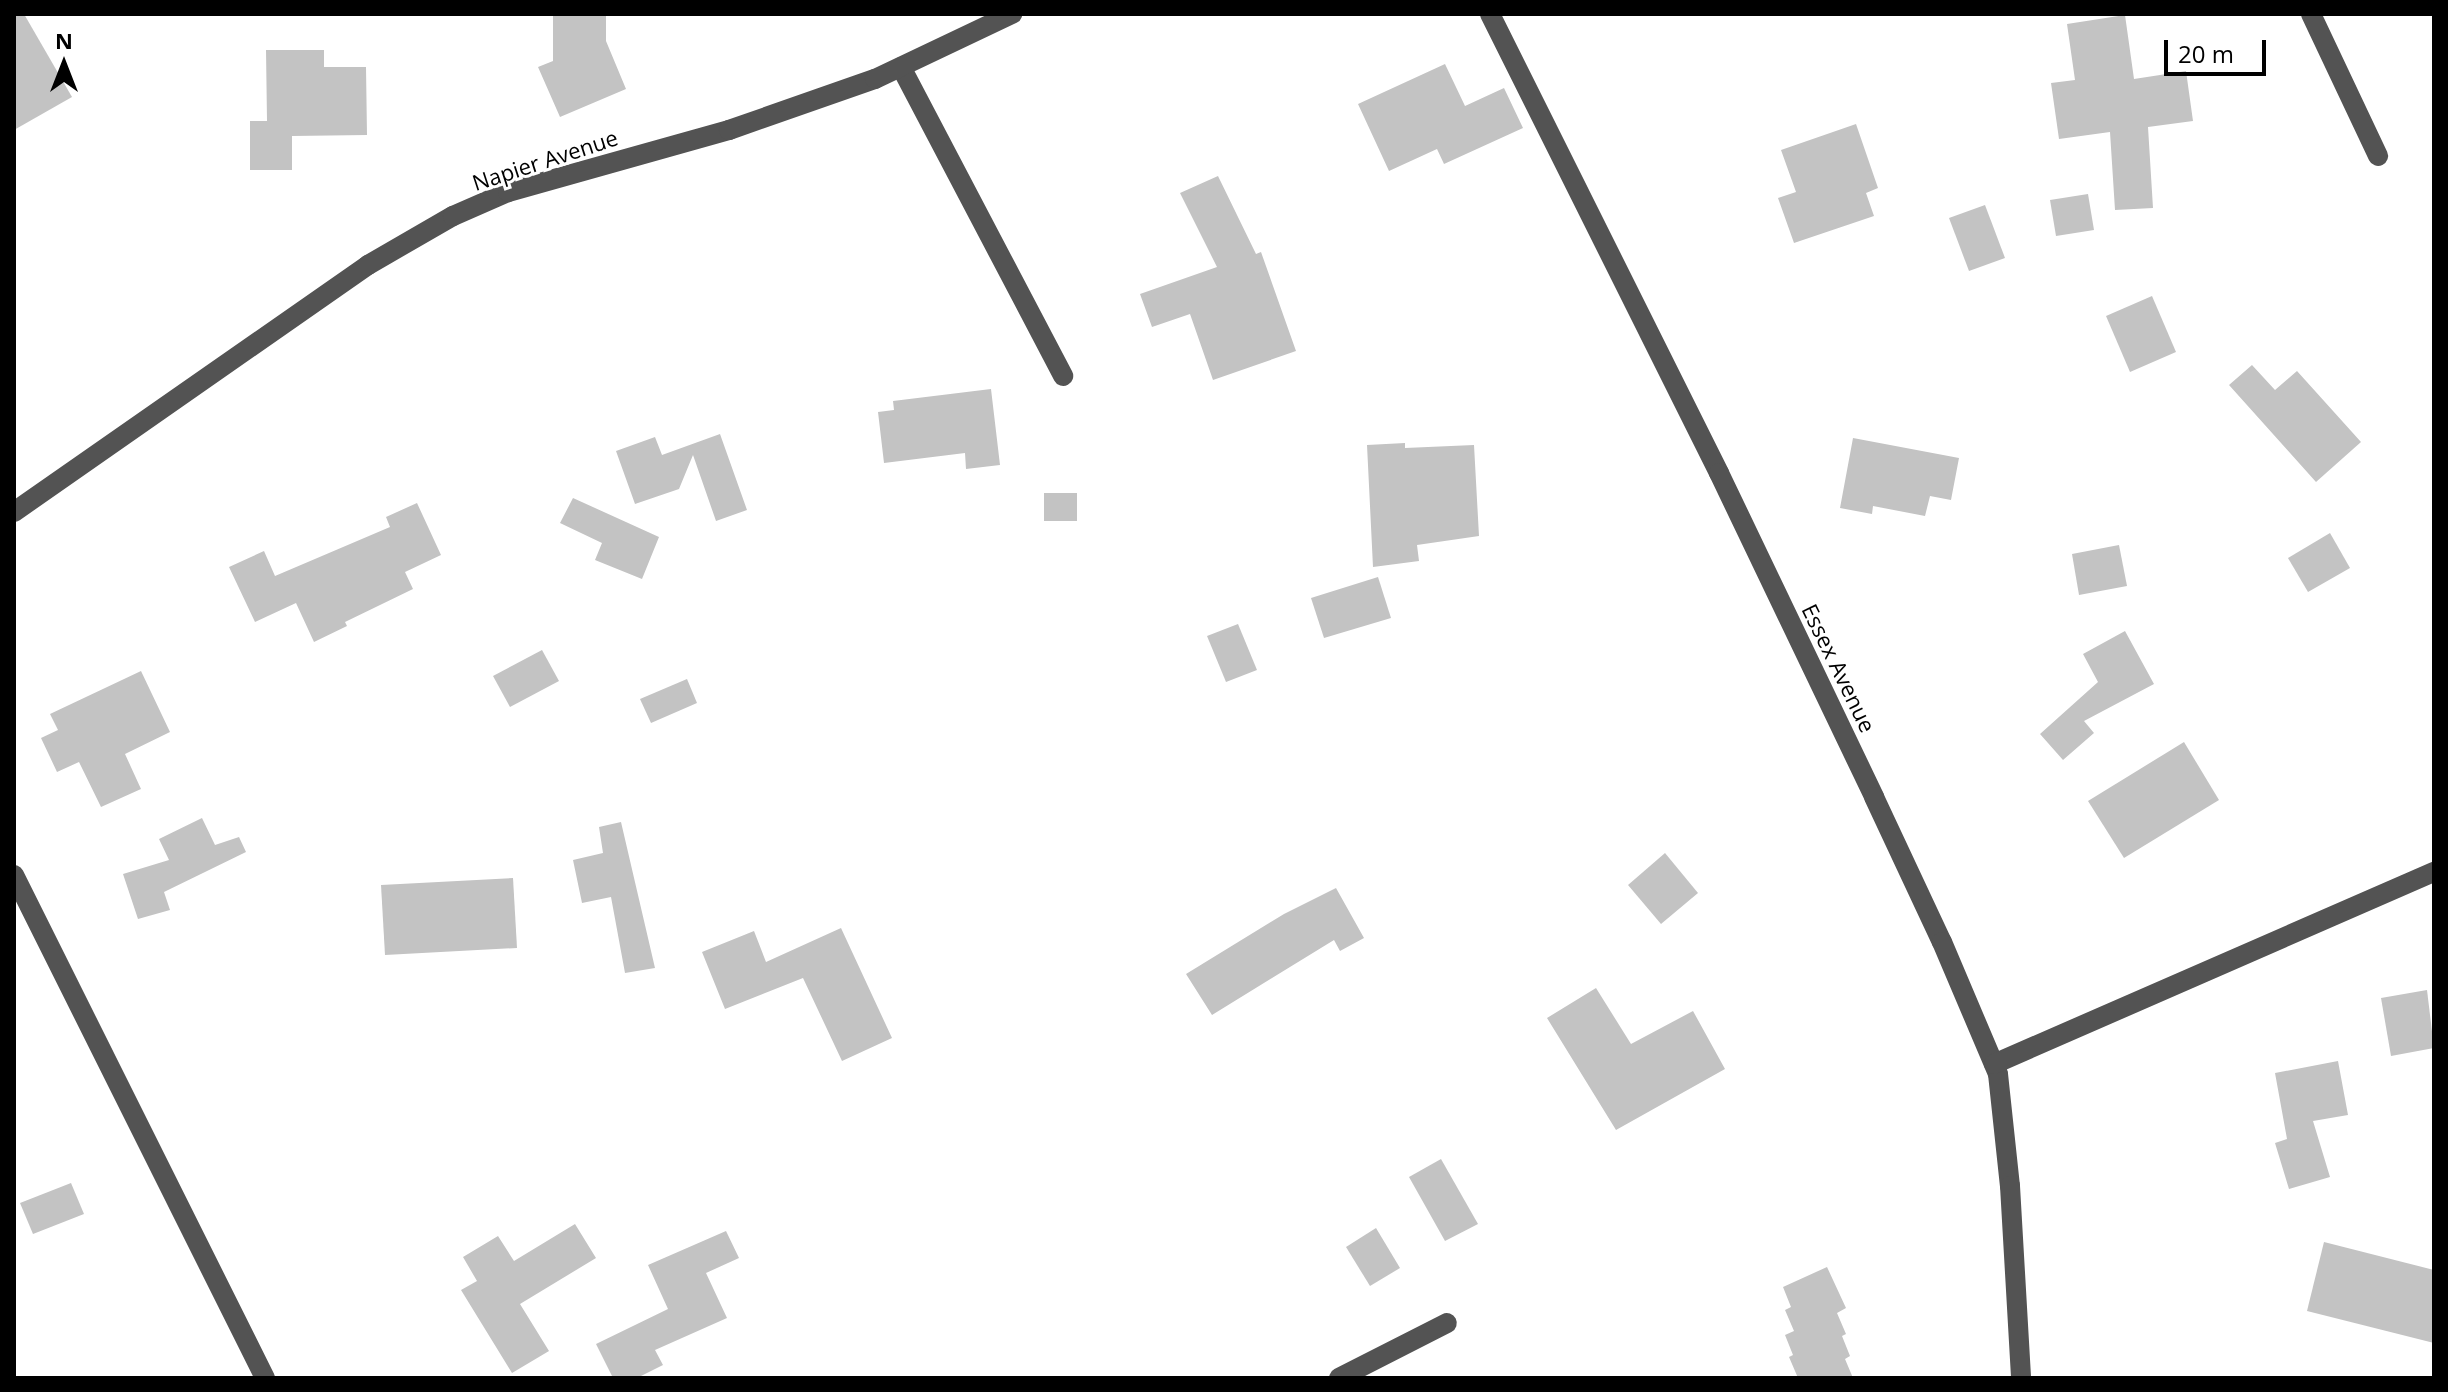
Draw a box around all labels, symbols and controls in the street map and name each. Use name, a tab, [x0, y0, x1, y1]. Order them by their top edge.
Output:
north arrow	[24, 24, 104, 104]
scale bar	[2168, 24, 2270, 74]
text: N	[55, 25, 73, 55]
text: 20 m	[2178, 37, 2234, 70]
street label: Napier Avenue	[469, 124, 621, 196]
street label: Essex Avenue	[1797, 600, 1881, 736]

